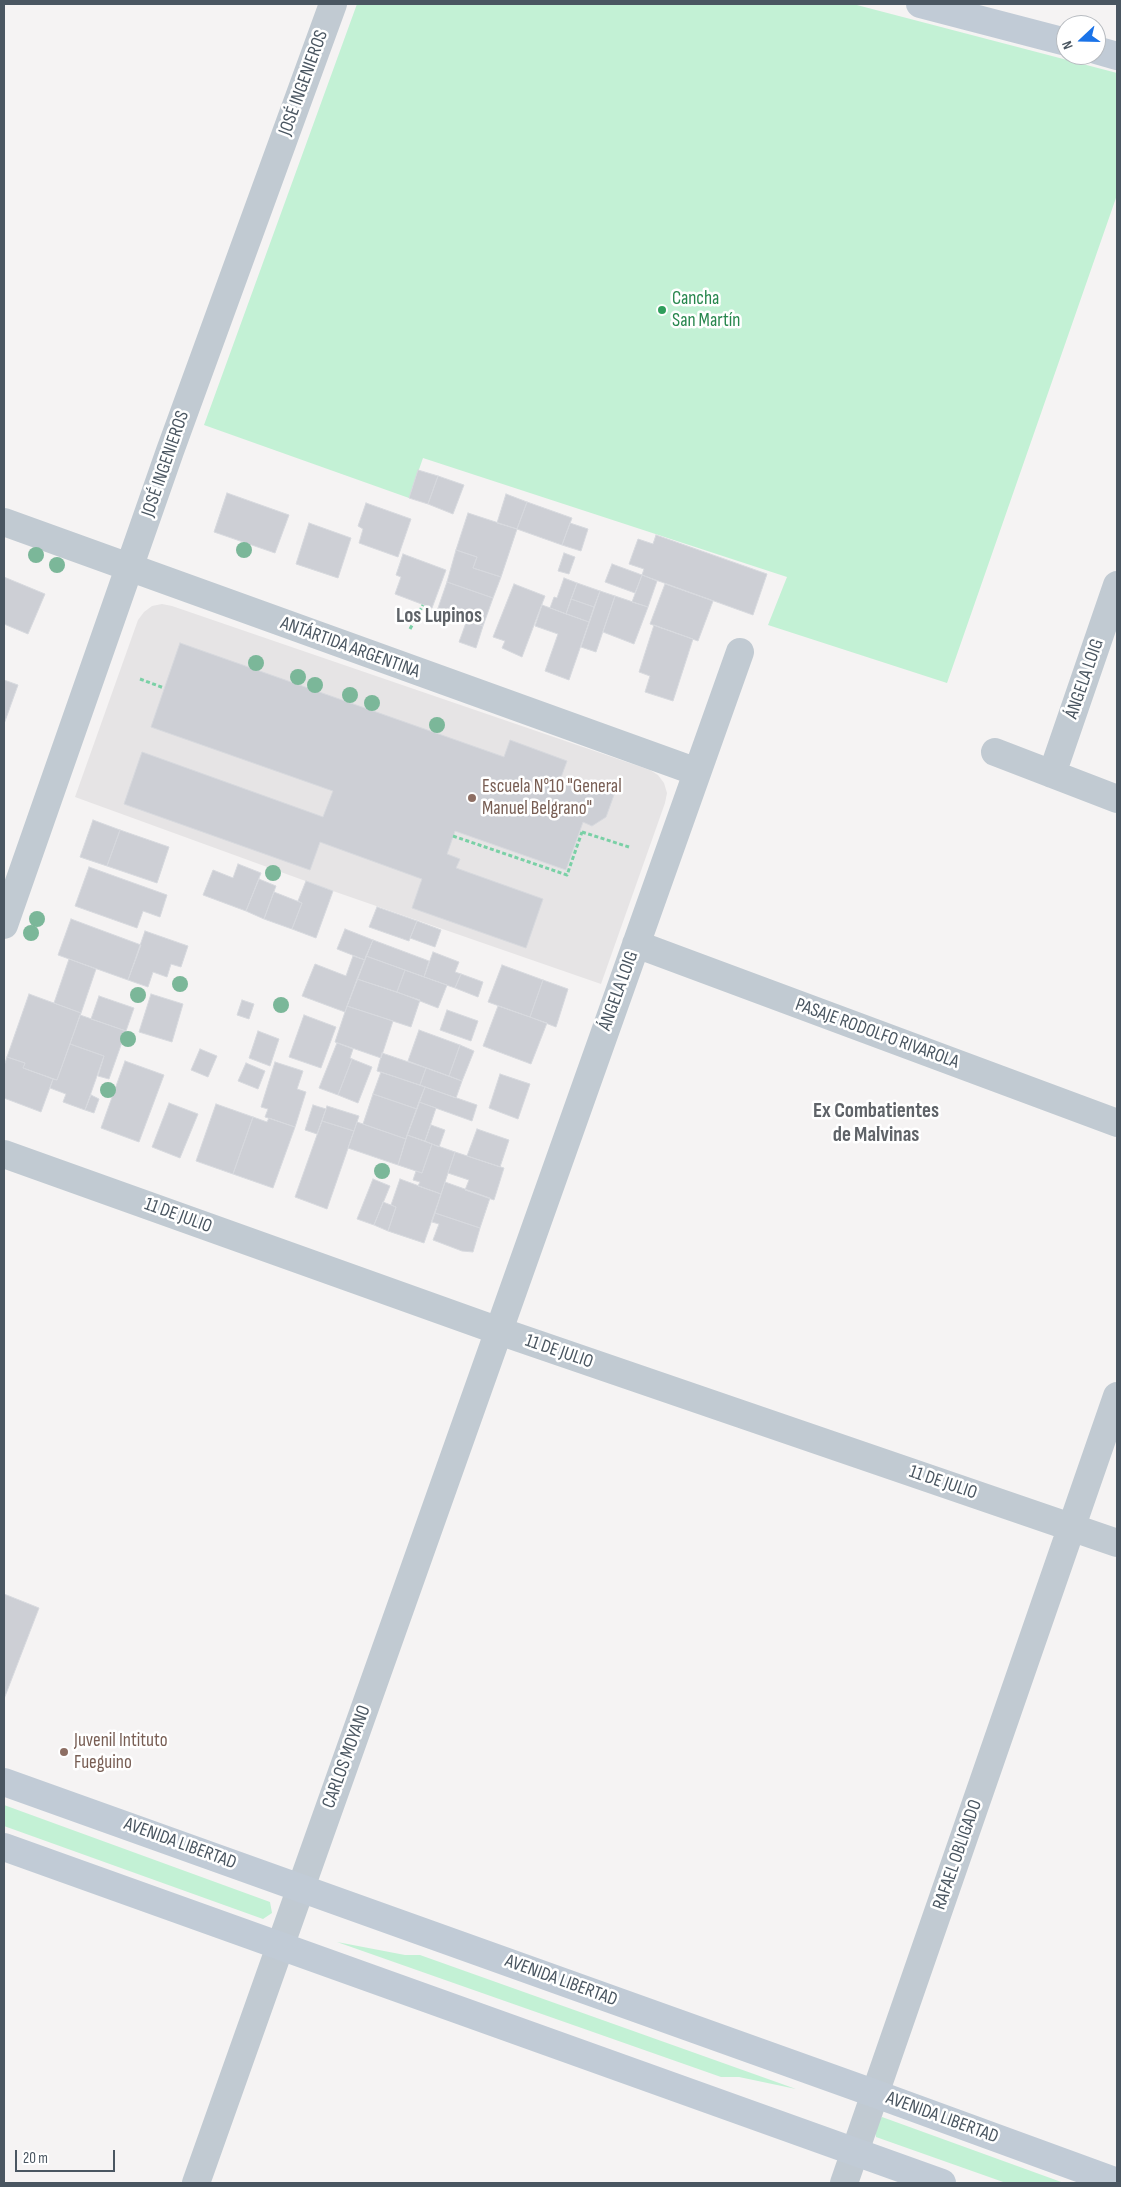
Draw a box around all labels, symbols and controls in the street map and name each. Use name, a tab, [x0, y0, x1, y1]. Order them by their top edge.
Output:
north arrow	[1056, 15, 1106, 65]
street label: JOSÉ INGENIEROS	[274, 27, 334, 139]
text: N	[1058, 39, 1077, 52]
place label: Cancha San Martín	[672, 288, 740, 332]
marker: Cancha San Martín	[656, 304, 668, 316]
street label: JOSÉ INGENIEROS	[137, 408, 195, 520]
district label: Los Lupinos	[396, 604, 482, 630]
street label: ANTÁRTIDA ARGENTINA	[277, 612, 423, 684]
street label: ÁNGELA LOIG	[1061, 636, 1109, 722]
place label: Escuela N°10 "General Manuel Belgrano"	[482, 776, 622, 820]
marker: Escuela N°10 "General Manuel Belgrano"	[466, 792, 478, 804]
street label: ÁNGELA LOIG	[594, 948, 644, 1034]
street label: PASAJE RODOLFO RIVAROLA	[792, 994, 962, 1074]
district label: Ex Combatientes de Malvinas	[813, 1099, 939, 1149]
street label: 11 DE JULIO	[141, 1193, 215, 1239]
street label: 11 DE JULIO	[522, 1330, 596, 1374]
street label: 11 DE JULIO	[906, 1461, 980, 1505]
street label: CARLOS MOYANO	[318, 1702, 376, 1812]
place label: Juvenil Intituto Fueguino	[74, 1730, 168, 1774]
marker: Juvenil Intituto Fueguino	[58, 1746, 70, 1758]
street label: RAFAEL OBLIGADO	[929, 1797, 987, 1913]
street label: AVENIDA LIBERTAD	[121, 1813, 239, 1875]
street label: AVENIDA LIBERTAD	[502, 1950, 620, 2012]
street label: AVENIDA LIBERTAD	[883, 2087, 1001, 2149]
scale bar	[18, 2140, 118, 2172]
text: 20 m	[23, 2149, 48, 2168]

